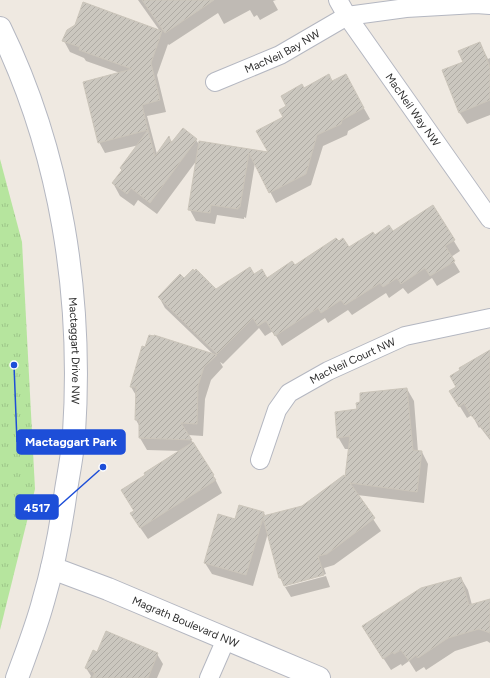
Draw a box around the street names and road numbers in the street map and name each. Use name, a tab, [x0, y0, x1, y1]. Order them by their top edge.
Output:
street label: MacNeil Bay NW	[243, 26, 323, 76]
street label: MacNeil Way NW	[383, 71, 443, 149]
street label: Mactaggart Drive NW	[66, 297, 82, 405]
street label: MacNeil Court NW	[307, 335, 398, 387]
street label: Magrath Boulevard NW	[130, 593, 241, 650]

